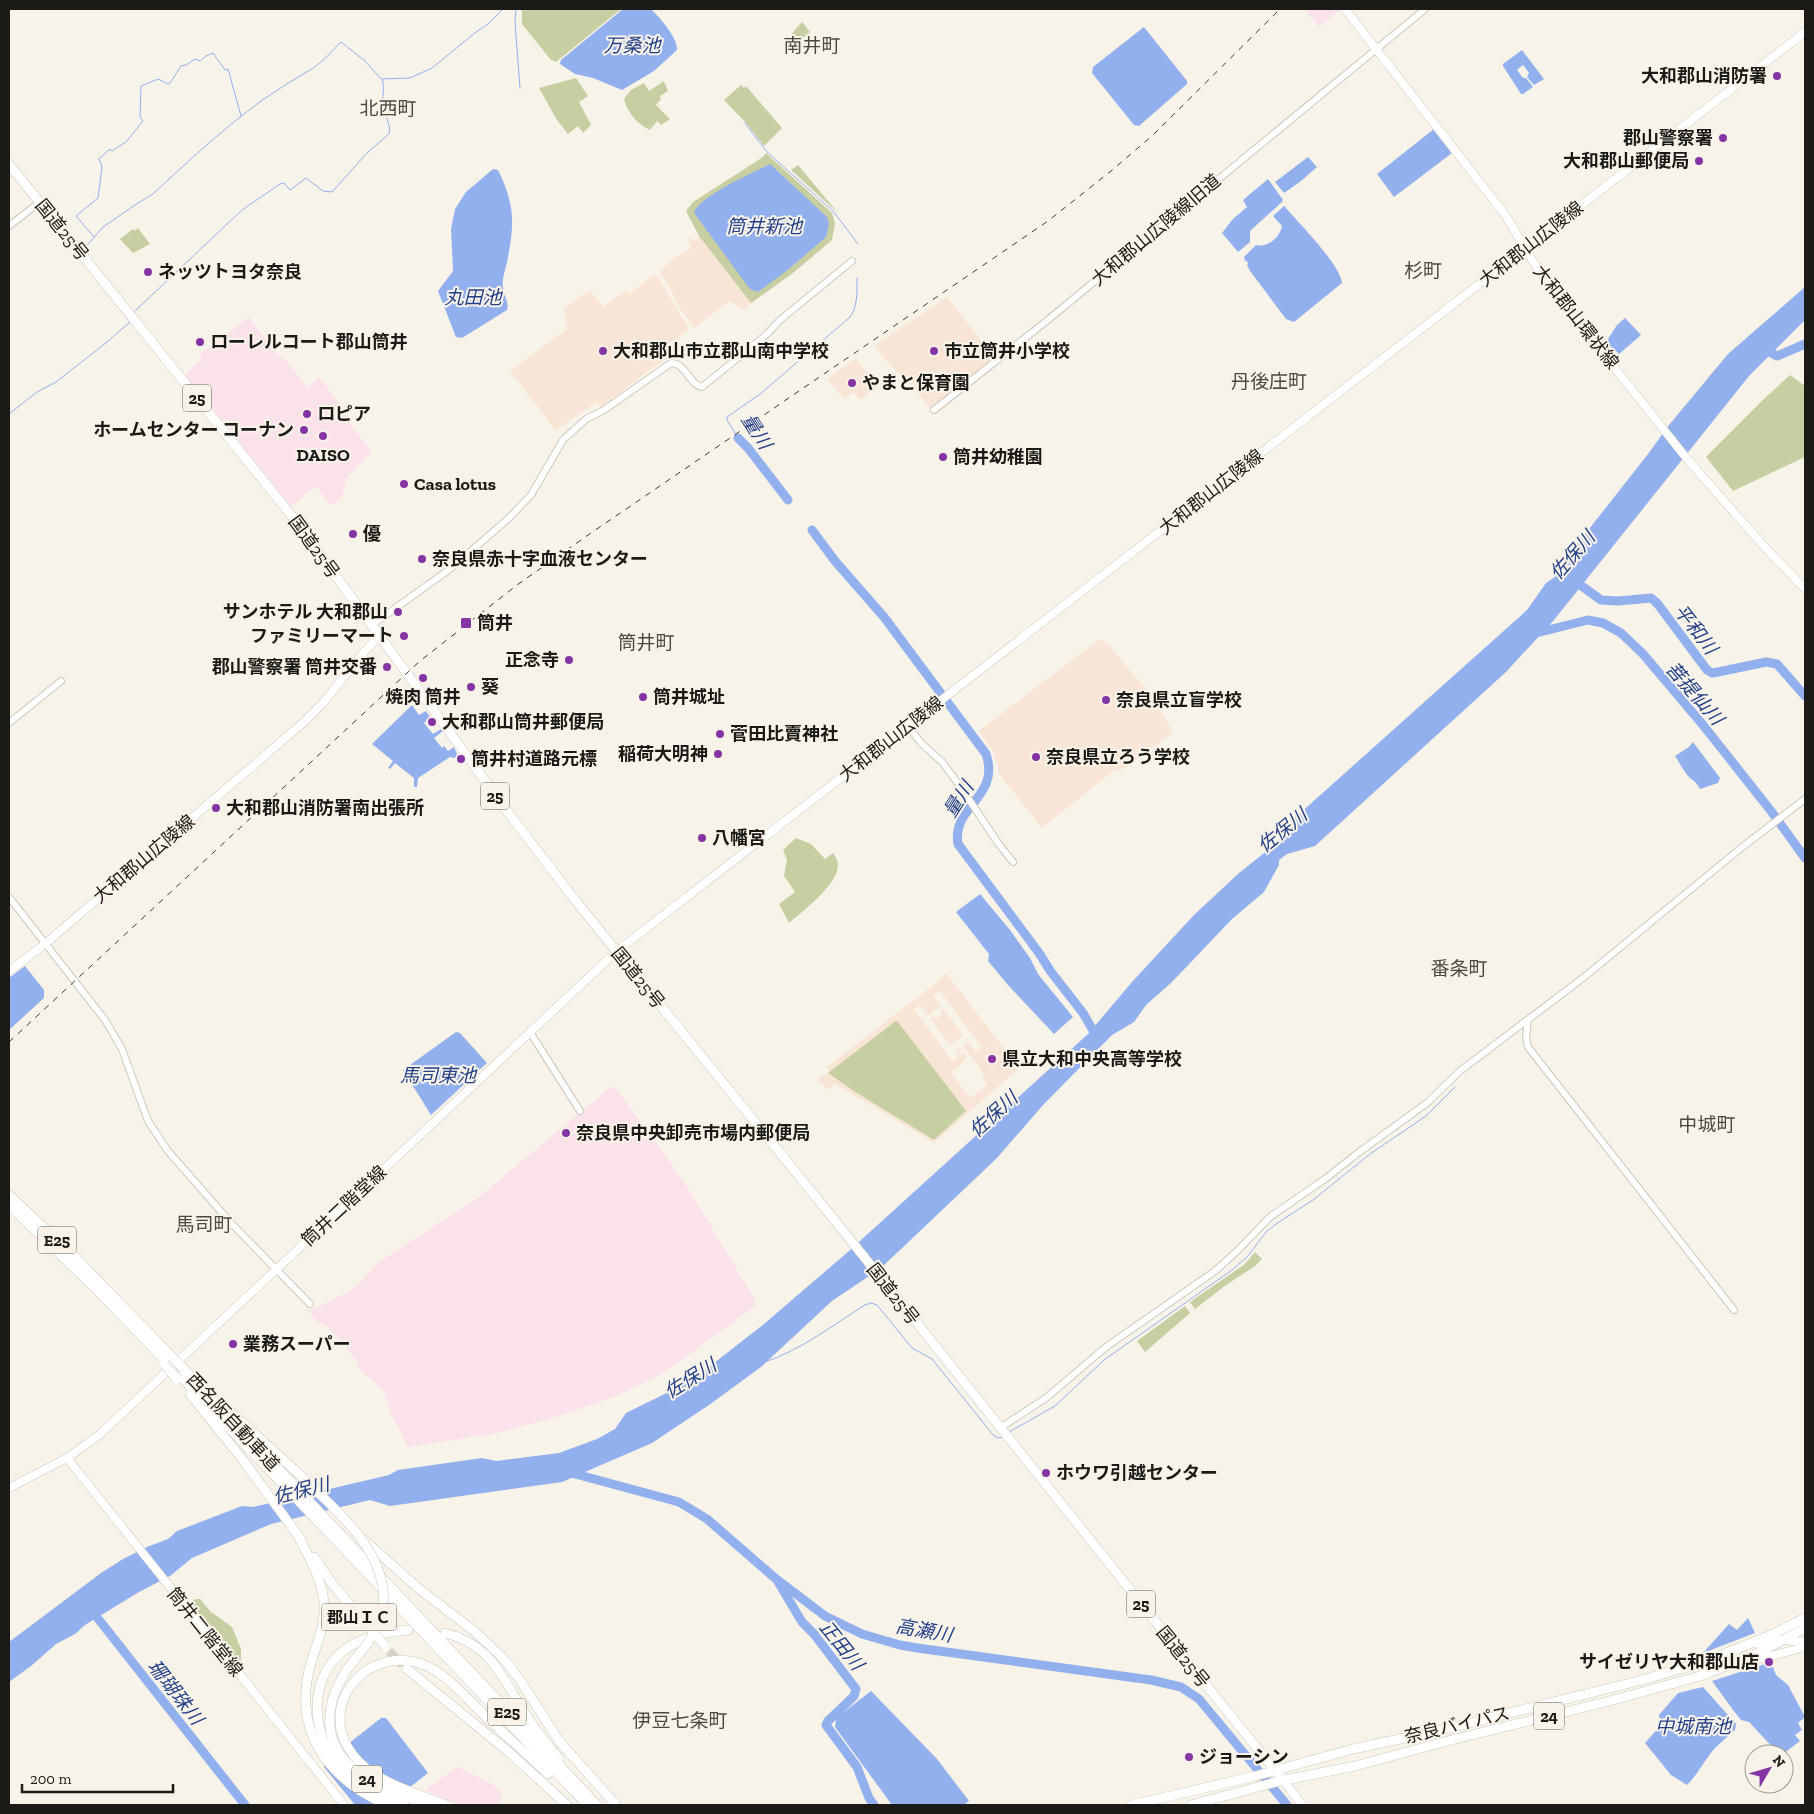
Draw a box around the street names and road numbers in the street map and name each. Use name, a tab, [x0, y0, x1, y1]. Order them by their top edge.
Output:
street label: 大和郡山広陵線旧道	[1087, 170, 1225, 290]
street label: 国道25号	[31, 195, 93, 265]
street label: 大和郡山広陵線	[1475, 197, 1587, 291]
street label: 大和郡山環状線	[1529, 261, 1623, 373]
road number: 25	[183, 384, 211, 412]
street label: 大和郡山広陵線	[1155, 445, 1267, 539]
street label: 国道25号	[284, 511, 344, 583]
street label: 大和郡山広陵線	[835, 692, 947, 786]
road number: 25	[481, 782, 509, 809]
street label: 大和郡山広陵線	[89, 810, 199, 908]
street label: 国道25号	[607, 943, 669, 1013]
street label: 筒井二階堂線	[297, 1161, 391, 1251]
road number: E25	[38, 1226, 76, 1254]
street label: 国道25号	[862, 1259, 924, 1329]
street label: 西名阪自動車道	[182, 1368, 284, 1476]
street label: 筒井二階堂線	[162, 1583, 248, 1681]
road number: 25	[1127, 1590, 1155, 1618]
road number: 郡山ＩＣ	[322, 1604, 396, 1630]
street label: 国道25号	[1152, 1622, 1214, 1692]
road number: E25	[488, 1698, 526, 1725]
street label: 奈良バイパス	[1402, 1702, 1512, 1748]
road number: 24	[1534, 1702, 1564, 1730]
road number: 24	[352, 1766, 382, 1792]

